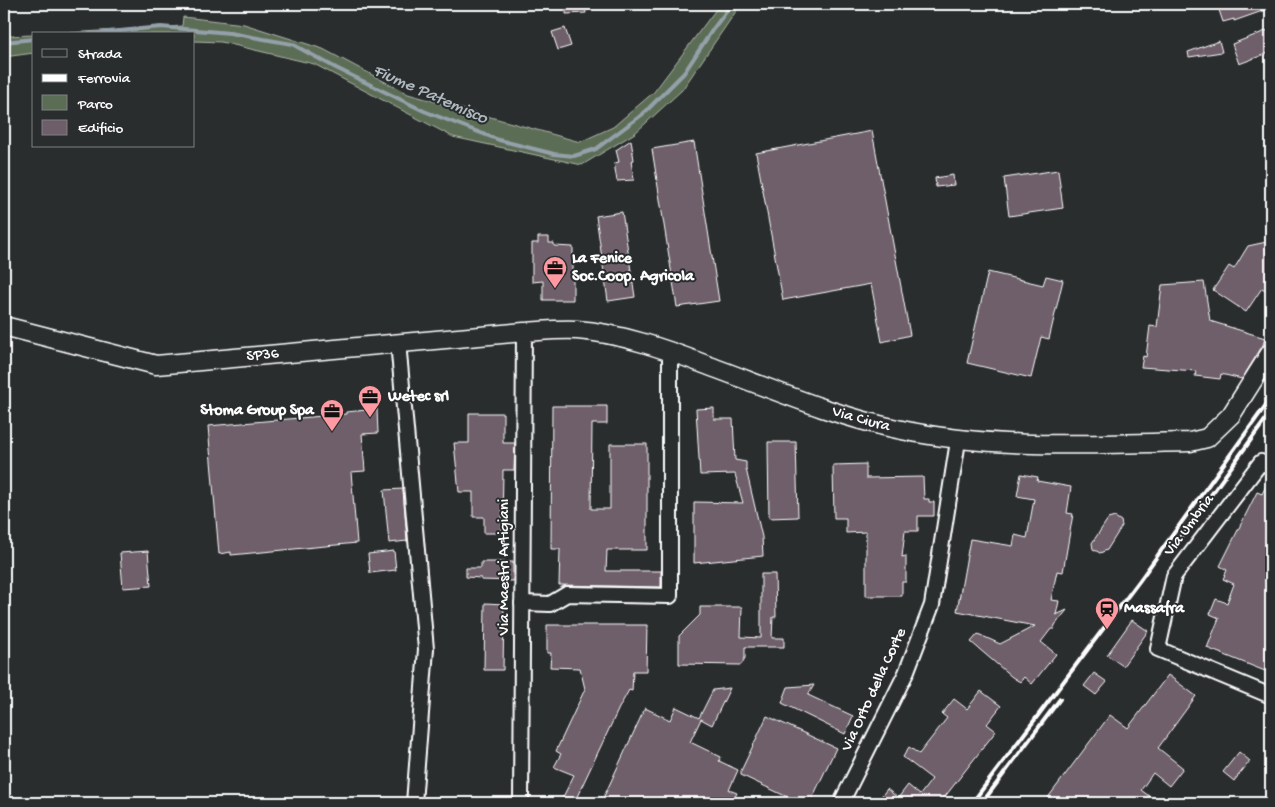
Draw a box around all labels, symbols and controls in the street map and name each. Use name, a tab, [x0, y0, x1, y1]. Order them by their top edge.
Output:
legend	[32, 32, 195, 148]
text: Strada	[78, 46, 123, 64]
water label: Fiume Patemisco	[369, 60, 491, 130]
text: Ferrovia	[77, 70, 131, 88]
text: Parco	[77, 96, 113, 114]
text: Edificio	[78, 120, 124, 138]
place label: La Fenice Soc.Coop. Agricola	[572, 250, 695, 287]
office icon: La Fenice Soc.Coop. Agricola	[542, 255, 568, 289]
street label: SP36	[246, 344, 281, 366]
office icon: Wetec srl	[357, 384, 383, 418]
place label: Wetec srl	[387, 388, 449, 407]
office icon: Stoma Group Spa	[319, 398, 345, 432]
place label: Stoma Group Spa	[200, 402, 315, 421]
street label: Via Ciura	[829, 402, 893, 437]
street label: Via Umbria	[1160, 491, 1220, 561]
street label: Via Maestri Artigiani	[496, 499, 515, 636]
station icon: Massafra	[1094, 596, 1120, 630]
place label: Massafra	[1124, 599, 1185, 619]
street label: Via Orto della Corte	[838, 625, 912, 756]

